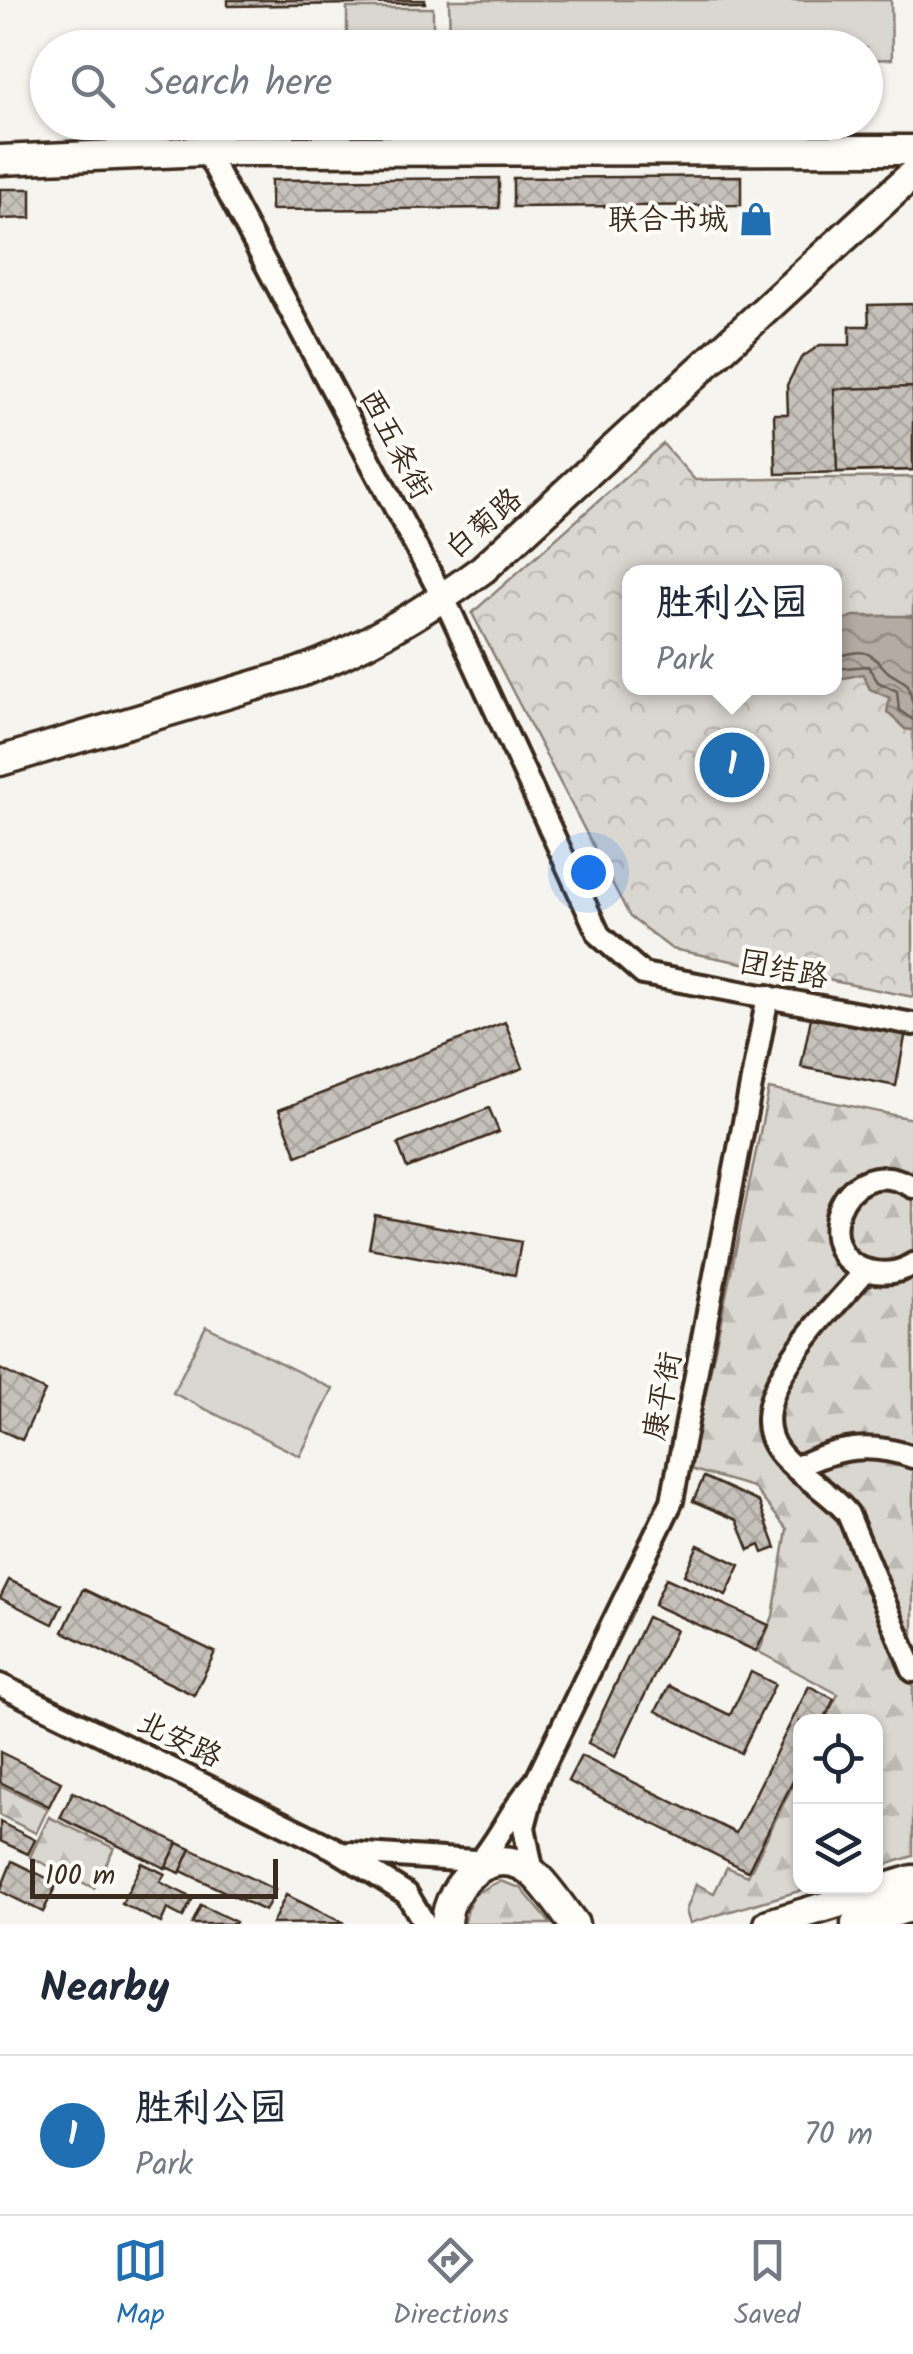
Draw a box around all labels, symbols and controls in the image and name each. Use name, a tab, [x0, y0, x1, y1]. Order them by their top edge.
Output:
search box	[30, 30, 883, 140]
text: Search here	[145, 55, 332, 115]
icon: search	[65, 58, 120, 113]
place label: 联合书城	[608, 197, 728, 245]
shop icon: 联合书城	[737, 200, 775, 238]
street label: 西五条街	[345, 381, 444, 509]
street label: 白菊路	[435, 477, 534, 572]
popup	[622, 565, 842, 695]
text: 胜利公园	[656, 575, 808, 635]
text: Park	[656, 635, 714, 686]
pin: 1	[700, 728, 764, 802]
your location	[563, 847, 614, 898]
street label: 团结路	[735, 939, 832, 1003]
street label: 康平街	[632, 1348, 696, 1445]
street label: 北安路	[128, 1699, 230, 1782]
map controls	[793, 1714, 883, 1894]
button: locate	[793, 1714, 883, 1804]
button: layers	[793, 1804, 883, 1894]
scale bar	[30, 1854, 278, 1898]
text: 100 m	[45, 1854, 115, 1899]
text: Nearby	[40, 1956, 169, 2023]
text: 胜利公园	[135, 2080, 287, 2140]
text: 1	[68, 2110, 77, 2161]
text: 70 m	[804, 2110, 873, 2161]
text: Park	[135, 2140, 193, 2191]
tab: Map	[113, 2233, 168, 2338]
tab: Directions	[393, 2233, 509, 2338]
tab: Saved	[734, 2233, 800, 2338]

